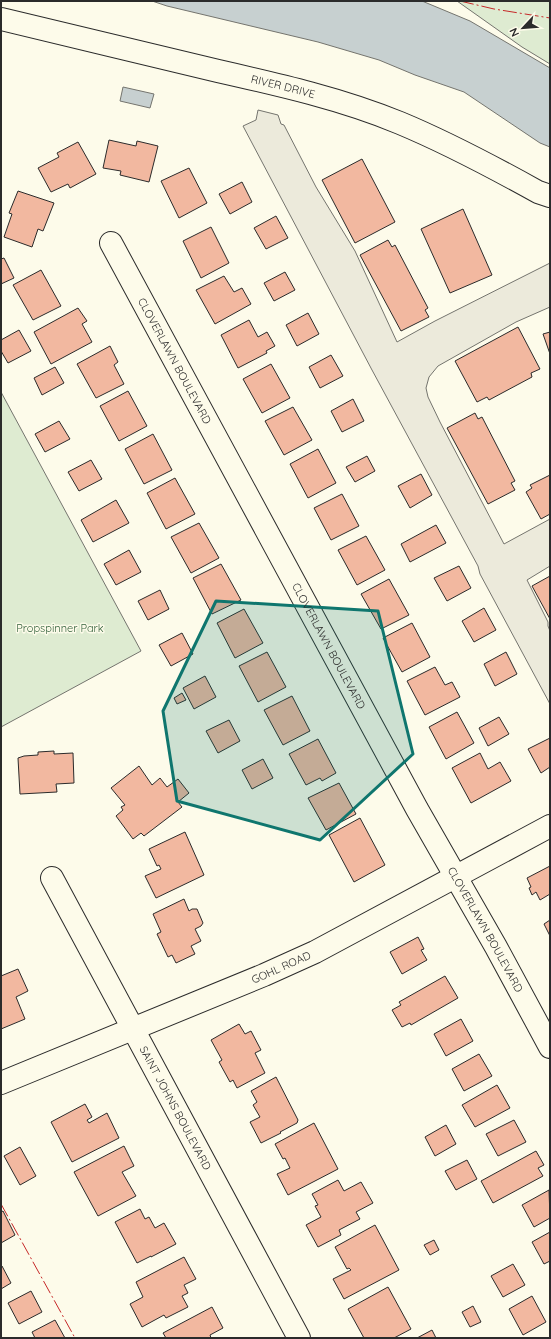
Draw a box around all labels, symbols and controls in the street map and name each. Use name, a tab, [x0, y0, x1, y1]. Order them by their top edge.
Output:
north arrow	[503, 8, 543, 48]
text: N	[506, 26, 522, 39]
street label: RIVER DRIVE	[250, 72, 317, 101]
street label: CLOVERLAWN BOULEVARD	[135, 295, 215, 427]
street label: CLOVERLAWN BOULEVARD	[289, 580, 369, 712]
park label: Propspinner Park	[16, 621, 104, 635]
street label: CLOVERLAWN BOULEVARD	[445, 864, 526, 995]
street label: GOHL ROAD	[249, 948, 313, 986]
street label: SAINT JOHNS BOULEVARD	[137, 1044, 214, 1172]

